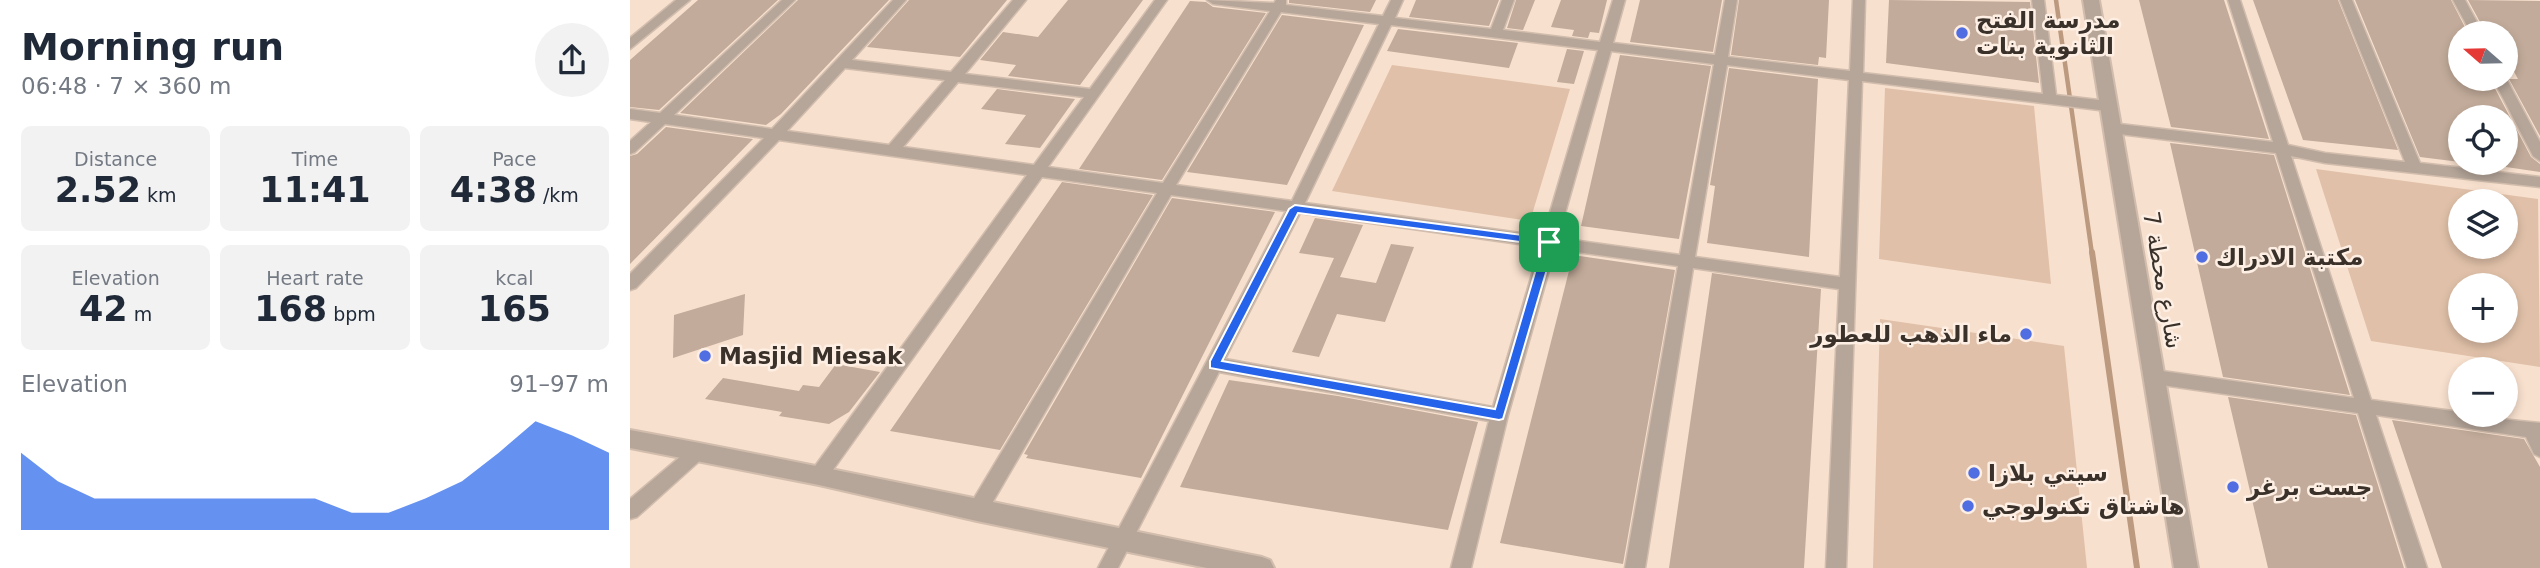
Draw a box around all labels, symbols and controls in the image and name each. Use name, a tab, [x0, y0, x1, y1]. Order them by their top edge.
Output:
place label: مدرسة الفتح الثانوية بنات	[1976, 7, 2120, 60]
north arrow	[2448, 21, 2518, 91]
map controls	[2448, 21, 2518, 427]
button: share	[535, 23, 609, 97]
text: Morning run	[21, 25, 284, 69]
marker: مدرسة الفتح الثانوية بنات	[1954, 25, 1970, 41]
text: 06:48 · 7 × 360 m	[21, 73, 231, 99]
button: locate	[2448, 105, 2518, 175]
text: Distance	[74, 148, 157, 170]
text: Time	[292, 148, 338, 170]
text: Pace	[492, 148, 537, 170]
text: 2.52	[55, 170, 141, 210]
text: 11:41	[259, 170, 371, 210]
text: 4:38	[450, 170, 537, 210]
text: km	[141, 184, 177, 206]
text: /km	[537, 184, 579, 206]
button: layers	[2448, 189, 2518, 259]
street label: شارع محطة 7	[2137, 209, 2188, 351]
pin	[1519, 212, 1579, 272]
icon: arrive	[1530, 223, 1568, 261]
place label: مكتبة الادراك	[2216, 244, 2363, 271]
marker: مكتبة الادراك	[2194, 249, 2210, 265]
text: Elevation	[72, 267, 160, 289]
text: Heart rate	[266, 267, 364, 289]
text: kcal	[495, 267, 534, 289]
button: +	[2448, 273, 2518, 343]
text: 42	[79, 289, 128, 329]
text: 168	[254, 289, 327, 329]
text: 165	[478, 289, 551, 329]
text: m	[128, 303, 152, 325]
text: bpm	[327, 303, 376, 325]
place label: ماء الذهب للعطور	[1809, 321, 2012, 348]
marker: ماء الذهب للعطور	[2018, 326, 2034, 342]
place label: Masjid Miesak	[719, 343, 903, 369]
marker: Masjid Miesak	[697, 348, 713, 364]
button: −	[2448, 357, 2518, 427]
text: Elevation	[21, 371, 128, 397]
text: 91–97 m	[509, 371, 609, 397]
place label: سيتي بلازا	[1988, 460, 2108, 487]
marker: سيتي بلازا	[1966, 465, 1982, 481]
place label: جست برغر	[2246, 474, 2372, 501]
marker: جست برغر	[2225, 479, 2241, 495]
place label: هاشتاق تكنولوجي	[1982, 493, 2185, 520]
marker: هاشتاق تكنولوجي	[1960, 498, 1976, 514]

